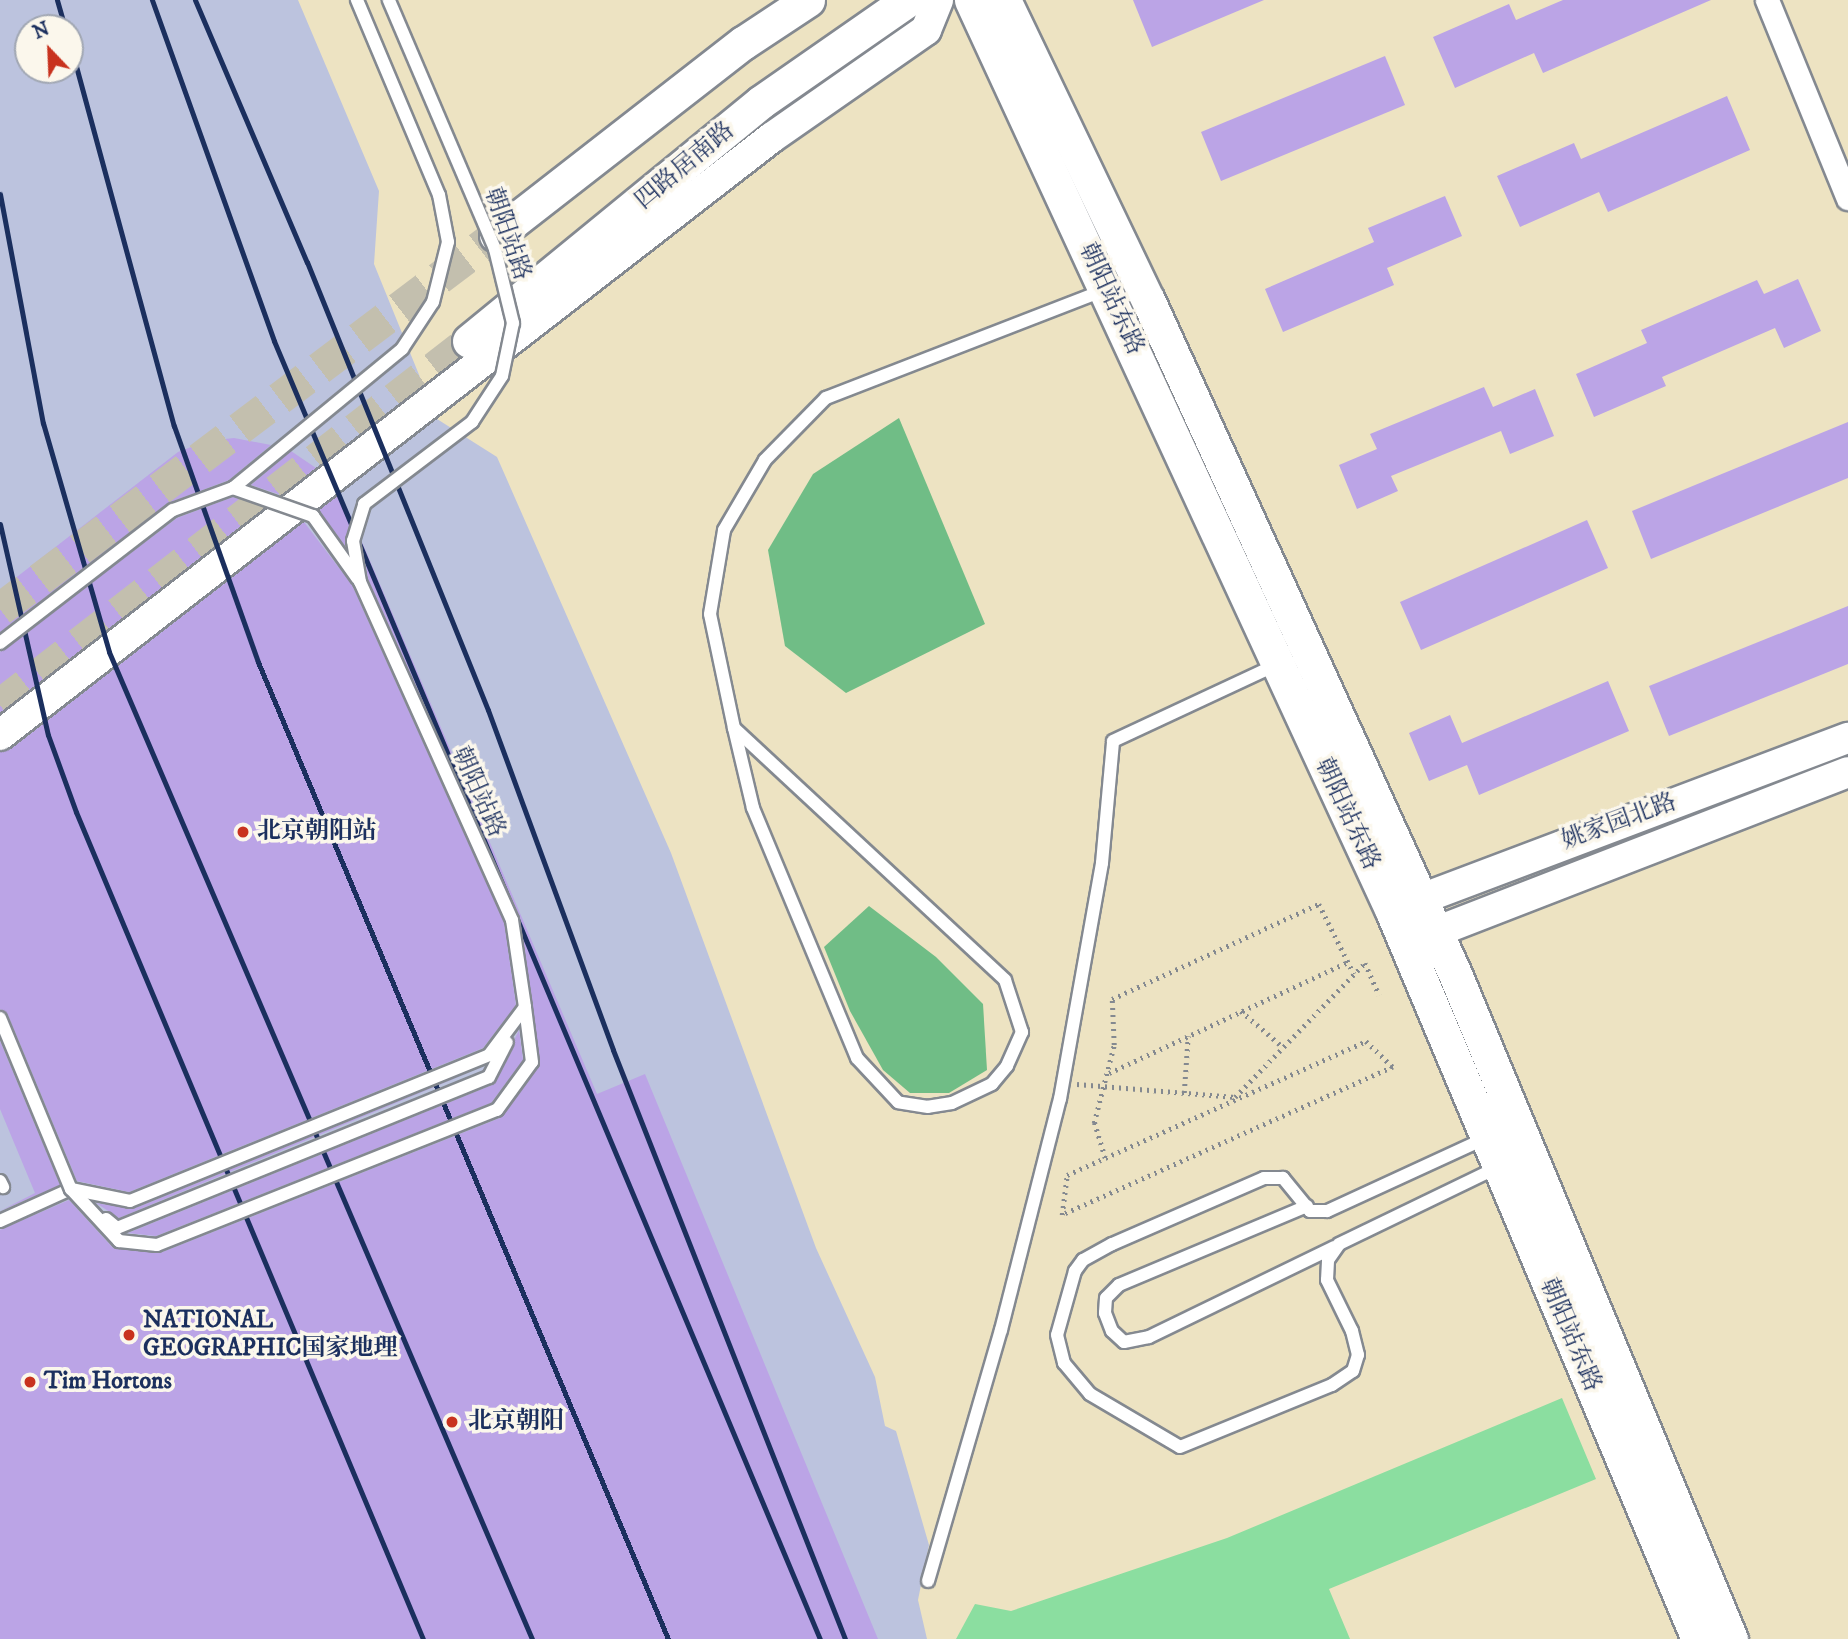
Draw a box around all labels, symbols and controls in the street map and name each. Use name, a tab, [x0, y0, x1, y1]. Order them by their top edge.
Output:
north arrow	[14, 14, 84, 84]
text: N	[30, 17, 53, 45]
street label: 四路居南路	[630, 116, 740, 216]
street label: 朝阳站路	[478, 184, 536, 284]
street label: 朝阳站东路	[1073, 239, 1149, 359]
street label: 朝阳站路	[445, 742, 511, 842]
street label: 朝阳站东路	[1309, 754, 1385, 874]
street label: 姚家园北路	[1558, 788, 1680, 856]
place label: 北京朝阳站	[257, 818, 377, 846]
marker: 北京朝阳站	[235, 824, 251, 840]
street label: 朝阳站东路	[1533, 1274, 1607, 1396]
place label: NATIONAL GEOGRAPHIC国家地理	[143, 1307, 398, 1363]
marker: NATIONAL GEOGRAPHIC国家地理	[121, 1327, 137, 1343]
place label: Tim Hortons	[44, 1368, 172, 1396]
marker: Tim Hortons	[22, 1374, 38, 1390]
place label: 北京朝阳	[468, 1408, 564, 1436]
marker: 北京朝阳	[442, 1412, 462, 1432]

